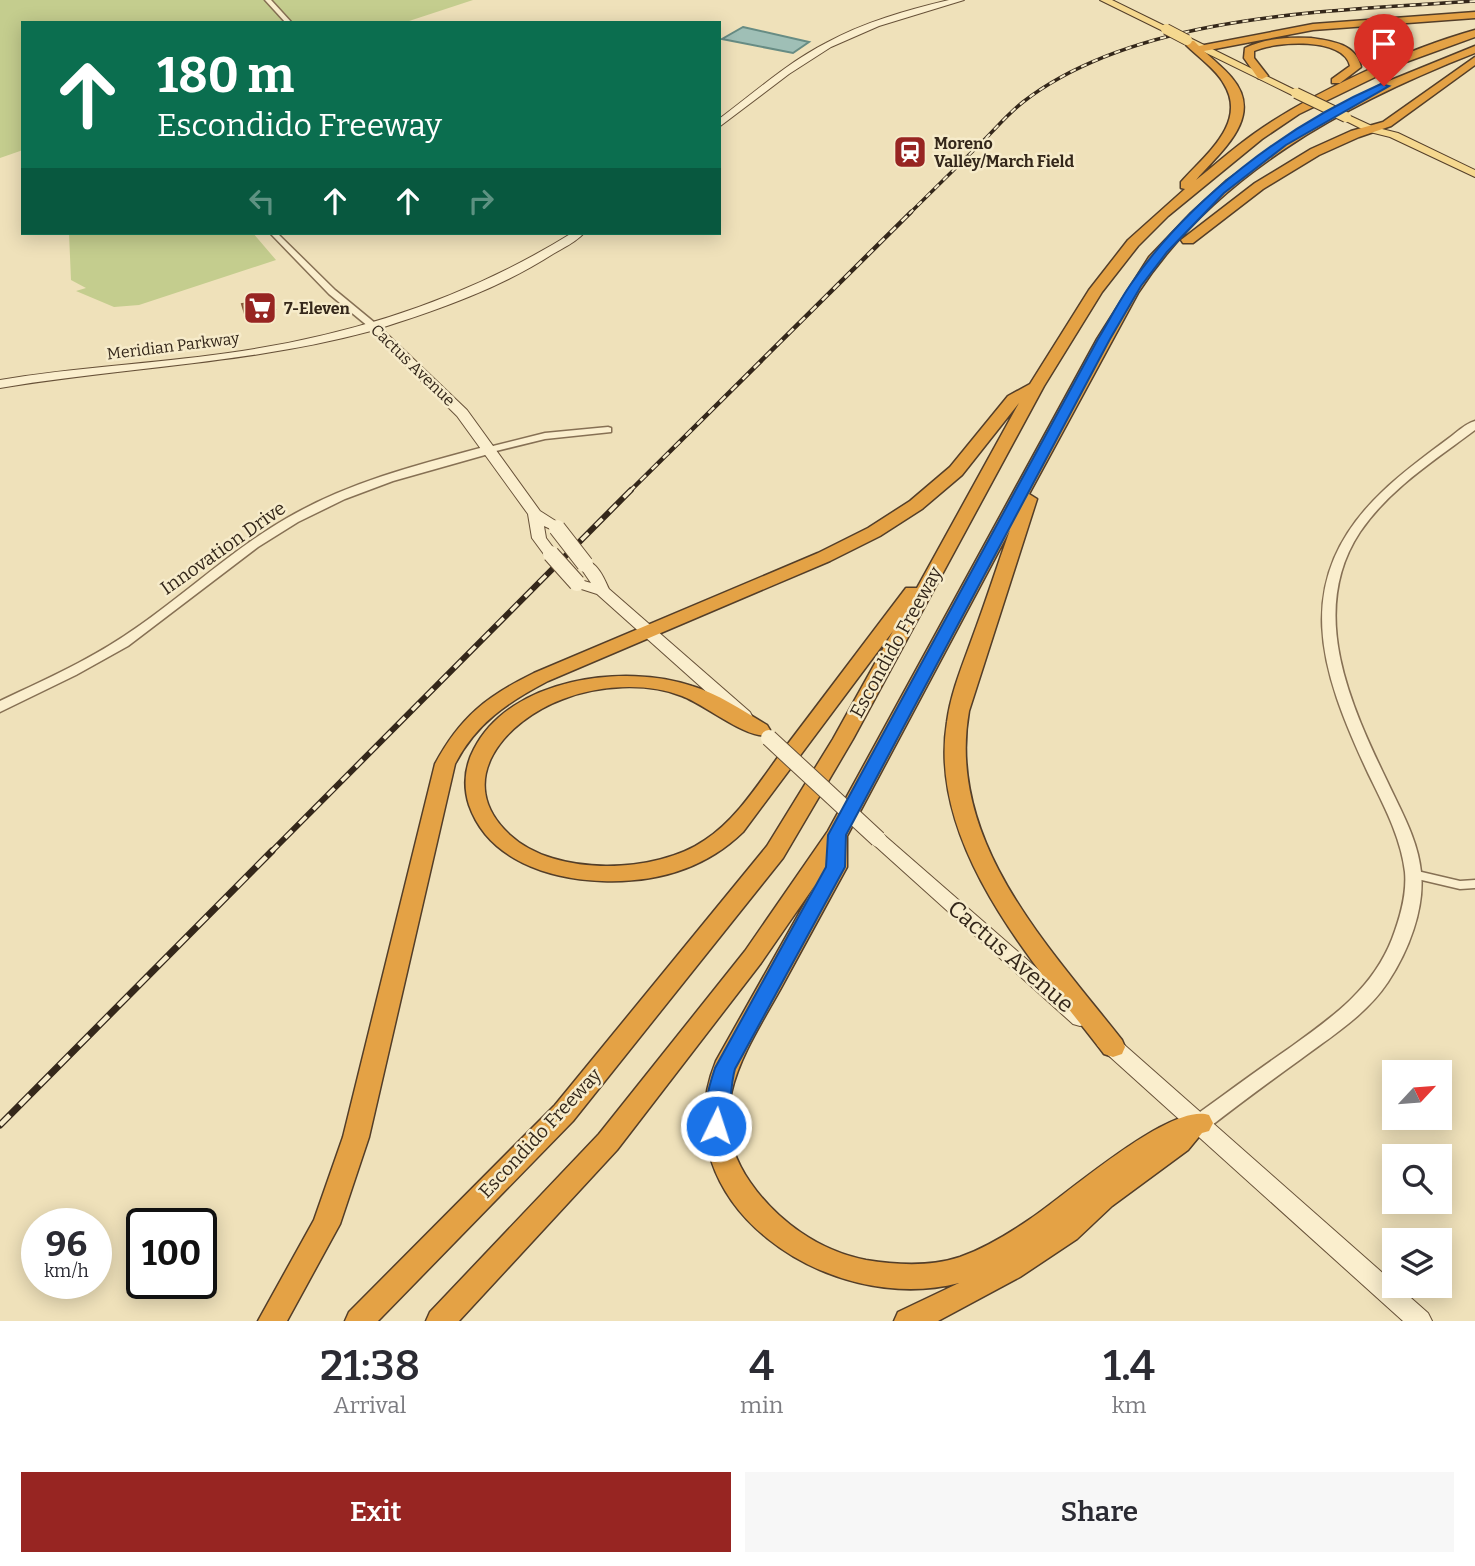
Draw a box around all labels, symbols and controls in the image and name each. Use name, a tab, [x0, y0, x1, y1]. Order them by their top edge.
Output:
pin	[1354, 14, 1414, 86]
icon: arrive	[1365, 25, 1403, 63]
text: 180 m	[157, 46, 294, 105]
icon: ahead	[42, 49, 133, 140]
text: Escondido Freeway	[157, 106, 442, 144]
station icon: Moreno Valley/March Field	[891, 133, 929, 171]
place label: Moreno Valley/March Field	[934, 134, 1074, 171]
icon: left	[243, 182, 281, 220]
icon: ahead	[316, 182, 354, 220]
icon: ahead	[389, 182, 427, 220]
icon: right	[462, 182, 500, 220]
supermarket icon: 7-Eleven	[241, 289, 279, 327]
place label: 7-Eleven	[284, 299, 351, 318]
street label: Cactus Avenue	[367, 320, 459, 410]
street label: Meridian Parkway	[106, 328, 241, 364]
street label: Innovation Drive	[156, 496, 290, 600]
street label: Escondido Freeway	[845, 562, 948, 722]
street label: Cactus Avenue	[942, 894, 1080, 1018]
north arrow	[1382, 1060, 1452, 1130]
map controls	[1382, 1060, 1452, 1298]
street label: Escondido Freeway	[474, 1063, 607, 1203]
position arrow	[679, 1089, 753, 1163]
button: search	[1382, 1144, 1452, 1214]
speed limit sign: 100	[126, 1208, 217, 1299]
text: 96	[46, 1223, 87, 1265]
button: layers	[1382, 1228, 1452, 1298]
text: km/h	[44, 1260, 89, 1282]
text: 21:38	[320, 1341, 420, 1391]
text: 4	[749, 1341, 774, 1391]
text: 1.4	[1103, 1341, 1155, 1391]
text: Arrival	[334, 1391, 406, 1419]
text: min	[740, 1391, 783, 1419]
text: km	[1112, 1391, 1146, 1419]
button: Exit	[21, 1472, 731, 1552]
button: Share	[745, 1472, 1454, 1552]

